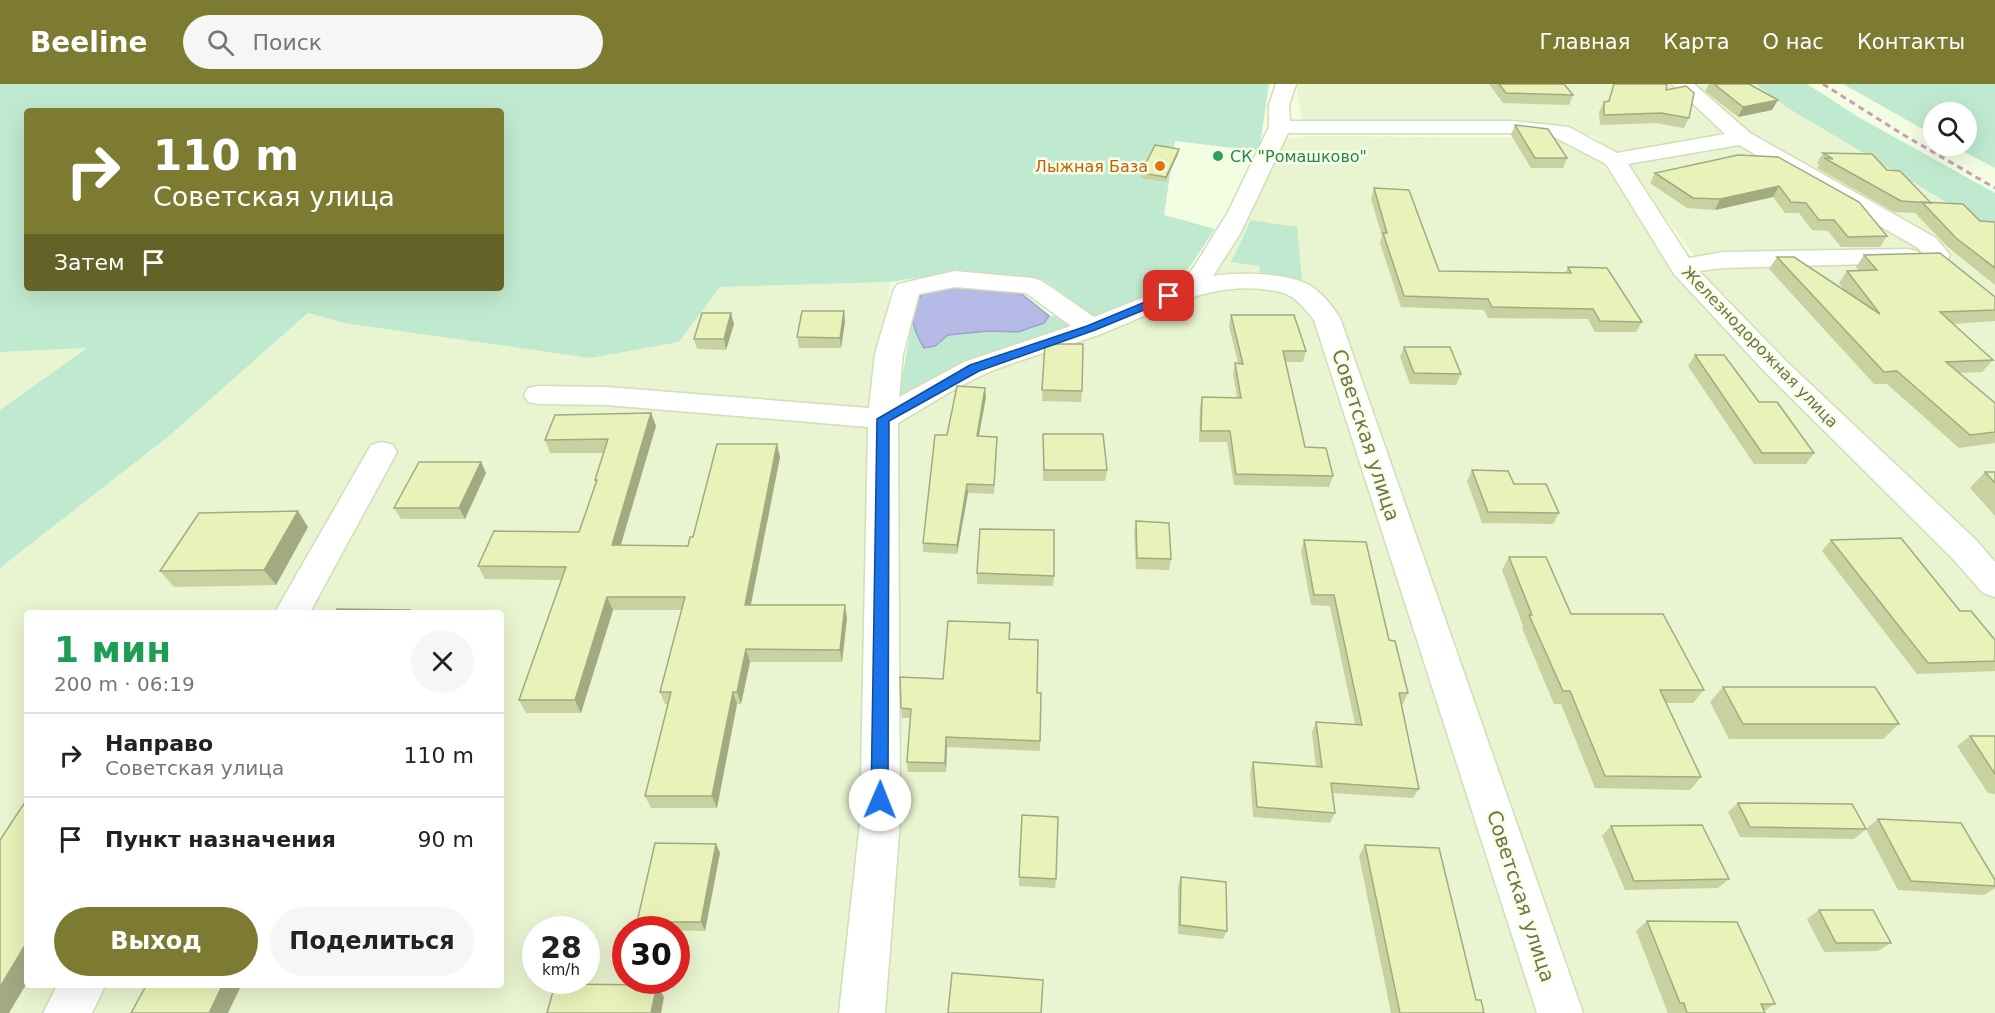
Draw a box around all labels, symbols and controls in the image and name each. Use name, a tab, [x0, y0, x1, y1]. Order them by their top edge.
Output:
search box	[183, 15, 603, 69]
text: Beeline	[30, 26, 147, 59]
icon: search	[204, 26, 237, 59]
text: Поиск	[252, 30, 322, 55]
text: Главная	[1540, 30, 1630, 54]
text: Карта	[1663, 30, 1730, 54]
text: О нас	[1763, 30, 1824, 54]
text: Контакты	[1857, 30, 1965, 54]
map controls	[1923, 102, 1977, 156]
button: search	[1923, 102, 1977, 156]
text: 110 m	[153, 131, 299, 180]
icon: right	[54, 132, 132, 210]
place label: СК "Ромашково"	[1230, 147, 1367, 166]
marker: СК "Ромашково"	[1211, 149, 1225, 163]
place label: Лыжная База	[1035, 157, 1148, 176]
marker: Лыжная База	[1153, 159, 1167, 173]
text: Советская улица	[153, 181, 395, 212]
icon: arrive	[137, 246, 170, 279]
text: Затем	[54, 250, 125, 275]
street label: Железнодорожная улица	[1678, 262, 1842, 432]
pin	[1143, 270, 1194, 321]
icon: arrive	[1152, 279, 1185, 312]
street label: Советская улица	[1327, 346, 1405, 524]
text: 1 мин	[54, 629, 171, 670]
button: close	[411, 630, 474, 693]
text: 200 m · 06:19	[54, 672, 195, 696]
text: Направо	[105, 731, 213, 756]
icon: right	[54, 739, 87, 772]
text: 110 m	[404, 743, 474, 768]
text: Советская улица	[105, 756, 284, 780]
position arrow	[848, 768, 912, 832]
street label: Советская улица	[1482, 807, 1560, 985]
icon: arrive	[54, 823, 87, 856]
text: Пункт назначения	[105, 827, 336, 852]
text: 90 m	[418, 827, 474, 852]
button: Выход	[54, 907, 258, 976]
button: Поделиться	[270, 907, 474, 976]
speed limit sign: 30	[612, 916, 690, 994]
text: 28	[540, 930, 582, 965]
text: km/h	[542, 961, 580, 979]

